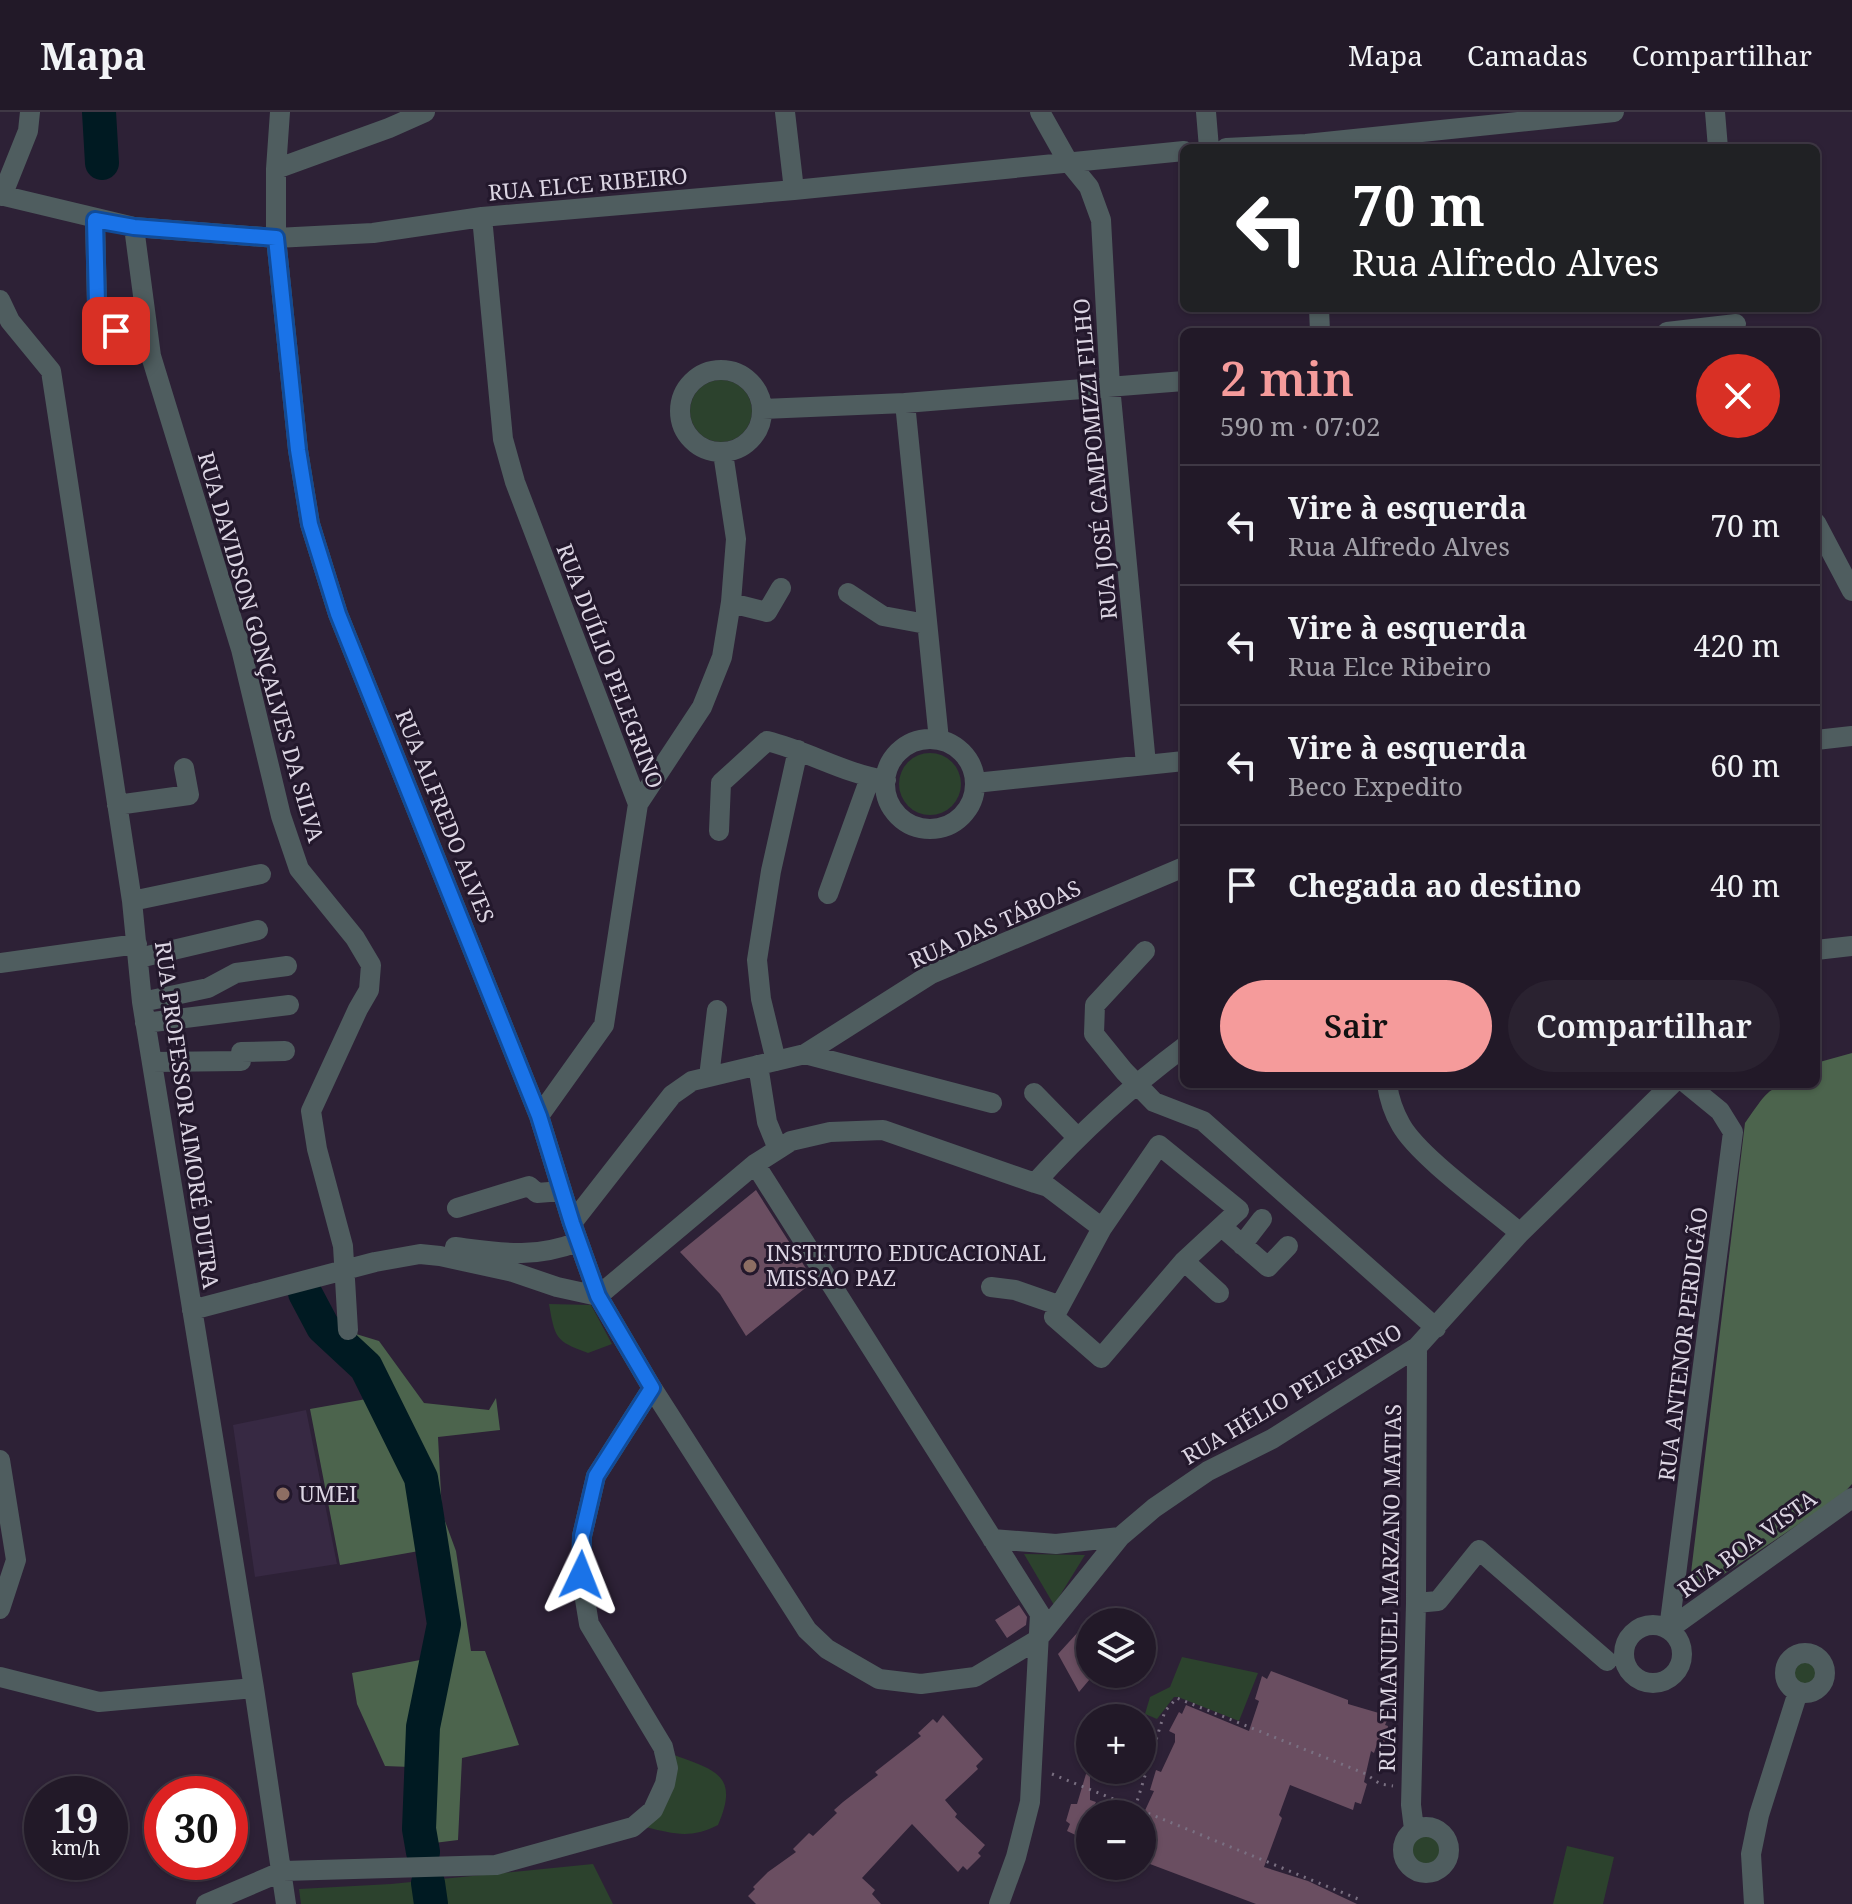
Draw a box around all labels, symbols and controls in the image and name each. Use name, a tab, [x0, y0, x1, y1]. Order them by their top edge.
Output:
text: Mapa	[40, 29, 146, 81]
text: Mapa	[1348, 36, 1423, 74]
text: Camadas	[1467, 36, 1588, 74]
text: Compartilhar	[1632, 36, 1812, 74]
street label: RUA ELCE RIBEIRO	[487, 159, 689, 207]
text: 70 m	[1352, 166, 1485, 242]
icon: left	[1220, 176, 1324, 280]
text: Rua Alfredo Alves	[1352, 238, 1659, 287]
pin	[82, 297, 150, 365]
street label: RUA JOSÉ CAMPOMIZZI FILHO	[1065, 297, 1123, 621]
icon: arrive	[94, 309, 138, 353]
text: 2 min	[1220, 345, 1354, 410]
button: close	[1696, 354, 1780, 438]
text: 590 m · 07:02	[1220, 408, 1381, 444]
street label: RUA DAVIDSON GONÇALVES DA SILVA	[192, 448, 332, 846]
text: Vire à esquerda	[1288, 487, 1527, 528]
icon: left	[1220, 503, 1264, 547]
text: 70 m	[1710, 505, 1780, 546]
text: Rua Alfredo Alves	[1288, 528, 1510, 564]
street label: RUA DUÍLIO PELEGRINO	[550, 539, 672, 792]
text: Vire à esquerda	[1288, 607, 1527, 648]
icon: left	[1220, 623, 1264, 667]
text: 420 m	[1694, 625, 1780, 666]
text: Rua Elce Ribeiro	[1288, 648, 1492, 684]
street label: RUA ALFREDO ALVES	[389, 704, 503, 927]
text: Vire à esquerda	[1288, 727, 1527, 768]
icon: left	[1220, 743, 1264, 787]
text: 60 m	[1710, 745, 1780, 786]
text: Beco Expedito	[1288, 768, 1463, 804]
icon: arrive	[1220, 863, 1264, 907]
text: Chegada ao destino	[1288, 865, 1582, 906]
text: 40 m	[1710, 865, 1780, 906]
street label: RUA DAS TÁBOAS	[904, 872, 1085, 974]
street label: RUA PROFESSOR AIMORÉ DUTRA	[149, 939, 227, 1291]
button: Sair	[1220, 980, 1492, 1072]
button: Compartilhar	[1508, 980, 1780, 1072]
street label: RUA ANTENOR PERDIGÃO	[1650, 1205, 1714, 1483]
place label: INSTITUTO EDUCACIONAL MISSAO PAZ	[766, 1237, 1046, 1292]
marker: INSTITUTO EDUCACIONAL MISSAO PAZ	[741, 1257, 759, 1275]
street label: RUA HÉLIO PELEGRINO	[1176, 1316, 1407, 1471]
street label: RUA EMANUEL MARZANO MATIAS	[1371, 1404, 1407, 1772]
place label: UMEI	[299, 1478, 357, 1508]
street label: RUA BOA VISTA	[1671, 1482, 1822, 1604]
marker: UMEI	[274, 1485, 292, 1503]
position arrow	[539, 1533, 623, 1617]
map controls	[1076, 1608, 1156, 1880]
button: layers	[1076, 1608, 1156, 1688]
button: +	[1076, 1704, 1156, 1784]
speed limit sign: 30	[144, 1776, 248, 1880]
text: 19	[53, 1790, 99, 1845]
button: −	[1076, 1800, 1156, 1880]
text: km/h	[51, 1834, 101, 1861]

